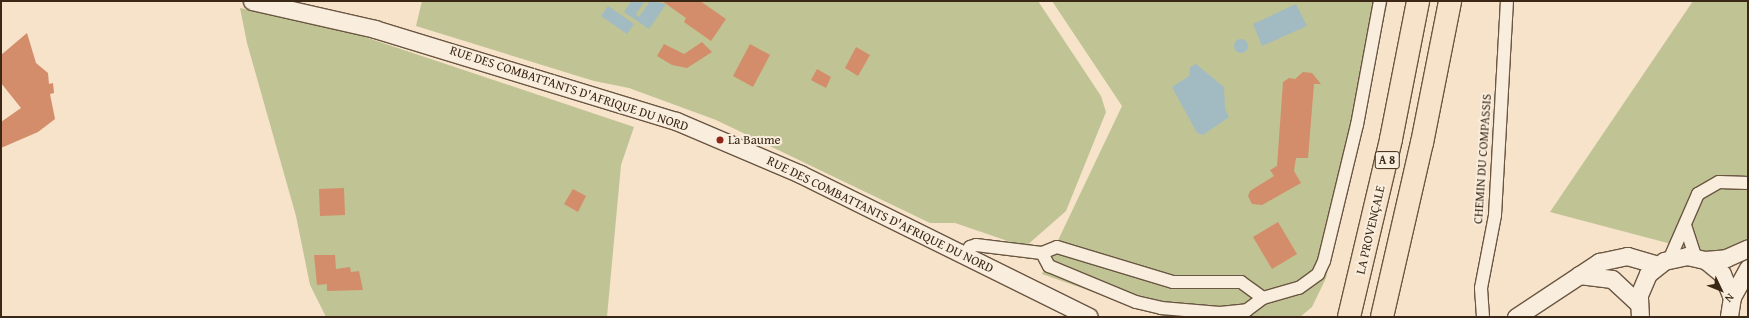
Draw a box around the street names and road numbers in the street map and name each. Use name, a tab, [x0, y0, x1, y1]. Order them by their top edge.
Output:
street label: RUE DES COMBATTANTS D'AFRIQUE DU NORD	[448, 43, 690, 135]
street label: CHEMIN DU COMPASSIS	[1471, 93, 1495, 225]
road number: A 8	[1374, 150, 1400, 170]
street label: RUE DES COMBATTANTS D'AFRIQUE DU NORD	[764, 153, 996, 277]
street label: LA PROVENÇALE	[1353, 184, 1389, 276]

